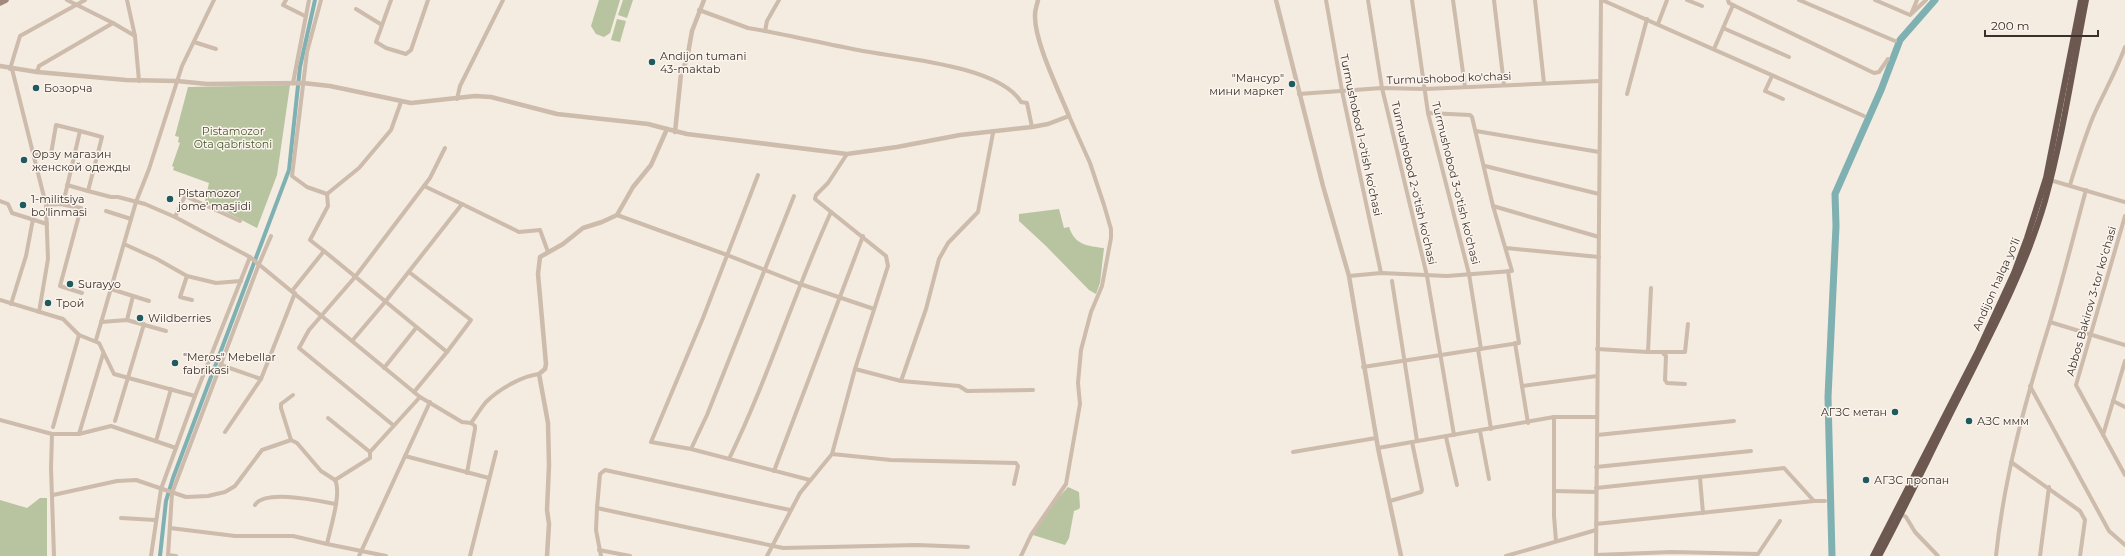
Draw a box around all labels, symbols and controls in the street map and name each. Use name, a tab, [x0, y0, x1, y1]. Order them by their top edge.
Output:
scale bar	[1985, 12, 2098, 38]
text: 200 m	[1991, 18, 2030, 33]
place label: Andijon tumani 43-maktab	[660, 49, 746, 76]
street label: Turmushobod 1-o'tish ko'chasi	[1337, 53, 1385, 217]
marker: Andijon tumani 43-maktab	[647, 57, 657, 67]
street label: Turmushobod ko'chasi	[1386, 69, 1512, 87]
place label: "Мансур" мини маркет	[1209, 71, 1285, 98]
marker: "Мансур" мини маркет	[1287, 79, 1297, 89]
place label: Бозорча	[44, 81, 92, 95]
marker: Бозорча	[31, 83, 41, 93]
street label: Turmushobod 2-o'tish ko'chasi	[1388, 100, 1440, 266]
street label: Turmushobod 3-o'tish ko'chasi	[1429, 100, 1483, 266]
park label: Pistamozor Ota qabristoni	[194, 124, 272, 151]
place label: Орзу магазин женской одежды	[32, 147, 131, 174]
marker: Орзу магазин женской одежды	[19, 155, 29, 165]
place label: Pistamozor jome' masjidi	[177, 186, 251, 213]
place label: 1-militsiya bo'linmasi	[31, 192, 87, 219]
marker: Pistamozor jome' masjidi	[165, 194, 175, 204]
marker: 1-militsiya bo'linmasi	[18, 200, 28, 210]
street label: Abbos Bakirov 3-tor koʻchasi	[2063, 224, 2119, 377]
street label: Andijon halqa yo‘li	[1969, 235, 2023, 333]
place label: Surayyo	[78, 277, 121, 291]
marker: Surayyo	[65, 279, 75, 289]
place label: Трой	[56, 296, 84, 310]
marker: Трой	[43, 298, 53, 308]
place label: Wildberries	[148, 311, 212, 325]
marker: Wildberries	[135, 313, 145, 323]
place label: "Meros" Mebellar fabrikasi	[183, 350, 276, 377]
marker: "Meros" Mebellar fabrikasi	[170, 358, 180, 368]
place label: АГЗС метан	[1821, 405, 1887, 419]
marker: АГЗС метан	[1890, 407, 1900, 417]
place label: АЗС ммм	[1977, 414, 2029, 428]
marker: АЗС ммм	[1964, 416, 1974, 426]
place label: АГЗС пропан	[1874, 473, 1949, 487]
marker: АГЗС пропан	[1861, 475, 1871, 485]

